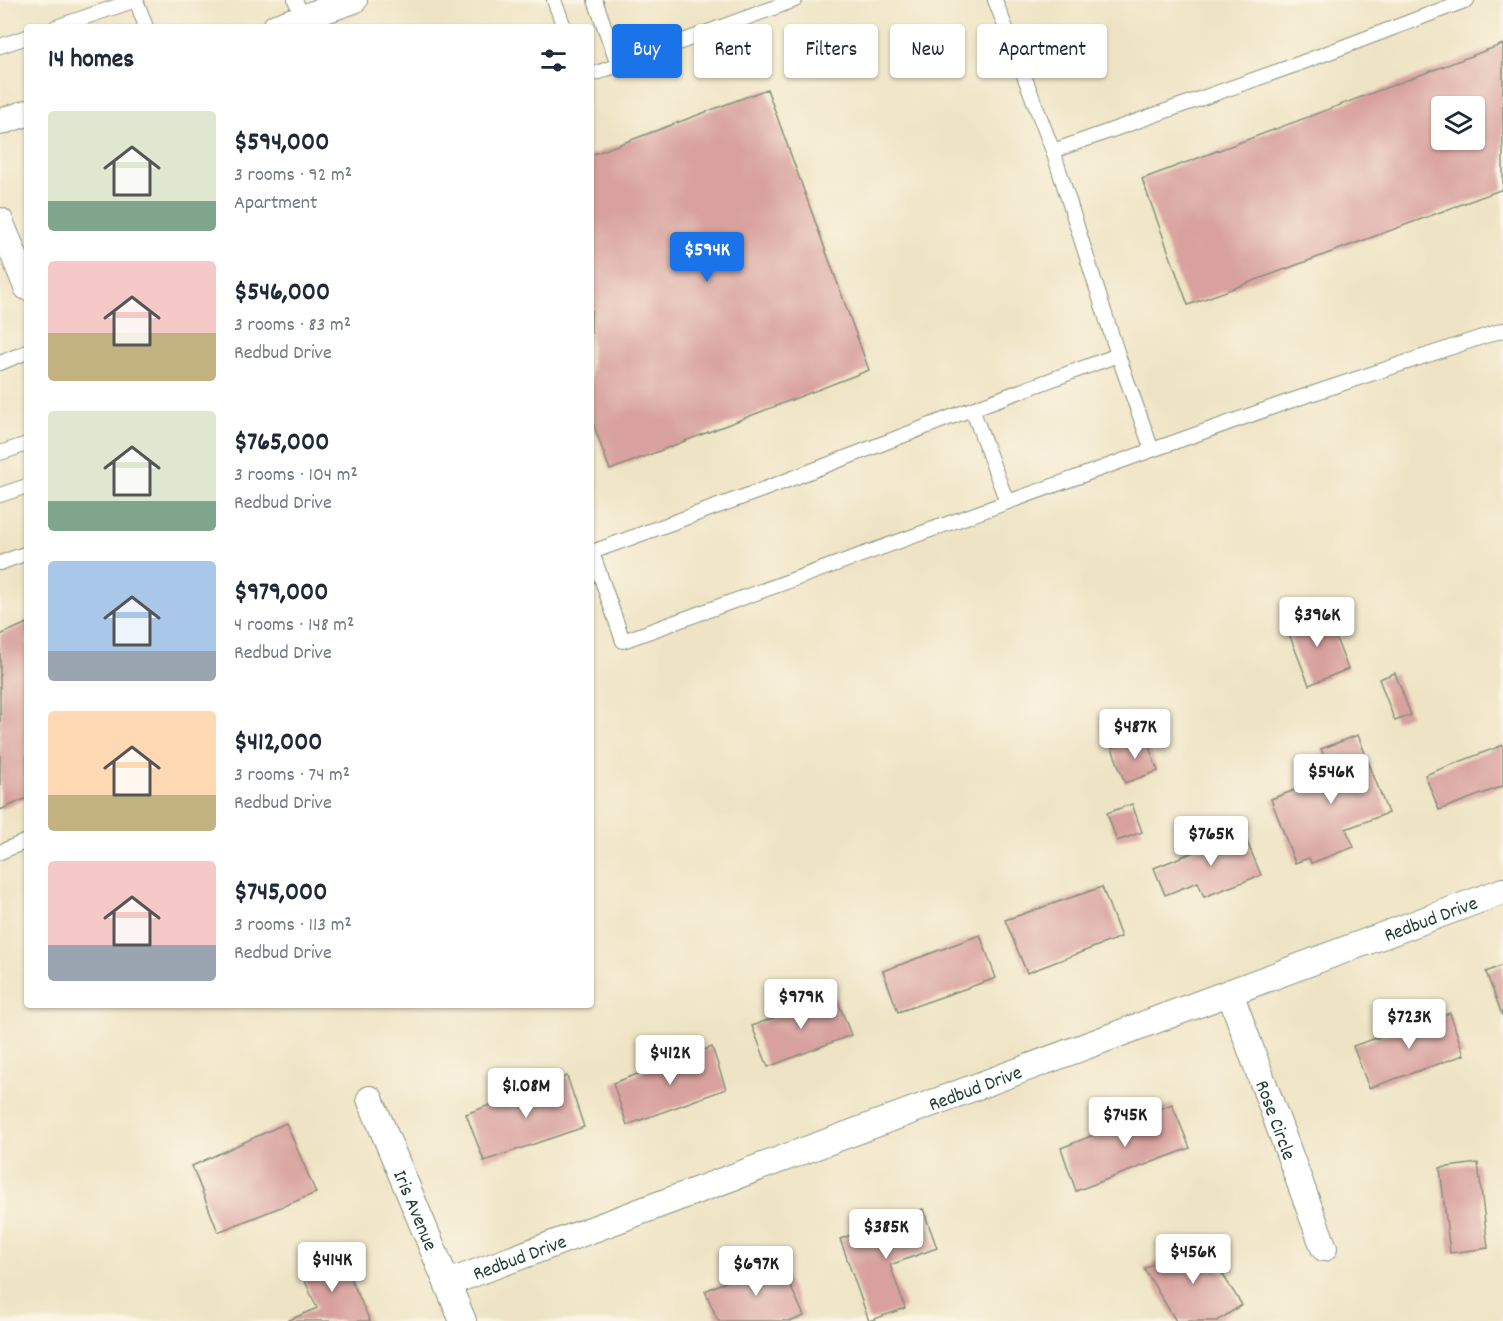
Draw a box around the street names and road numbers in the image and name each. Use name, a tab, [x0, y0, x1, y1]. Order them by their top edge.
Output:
street label: Redbud Drive	[1381, 891, 1482, 951]
street label: Redbud Drive	[925, 1060, 1027, 1120]
street label: Rose Circle	[1246, 1077, 1301, 1165]
street label: Iris Avenue	[384, 1166, 443, 1256]
street label: Redbud Drive	[470, 1229, 571, 1289]

